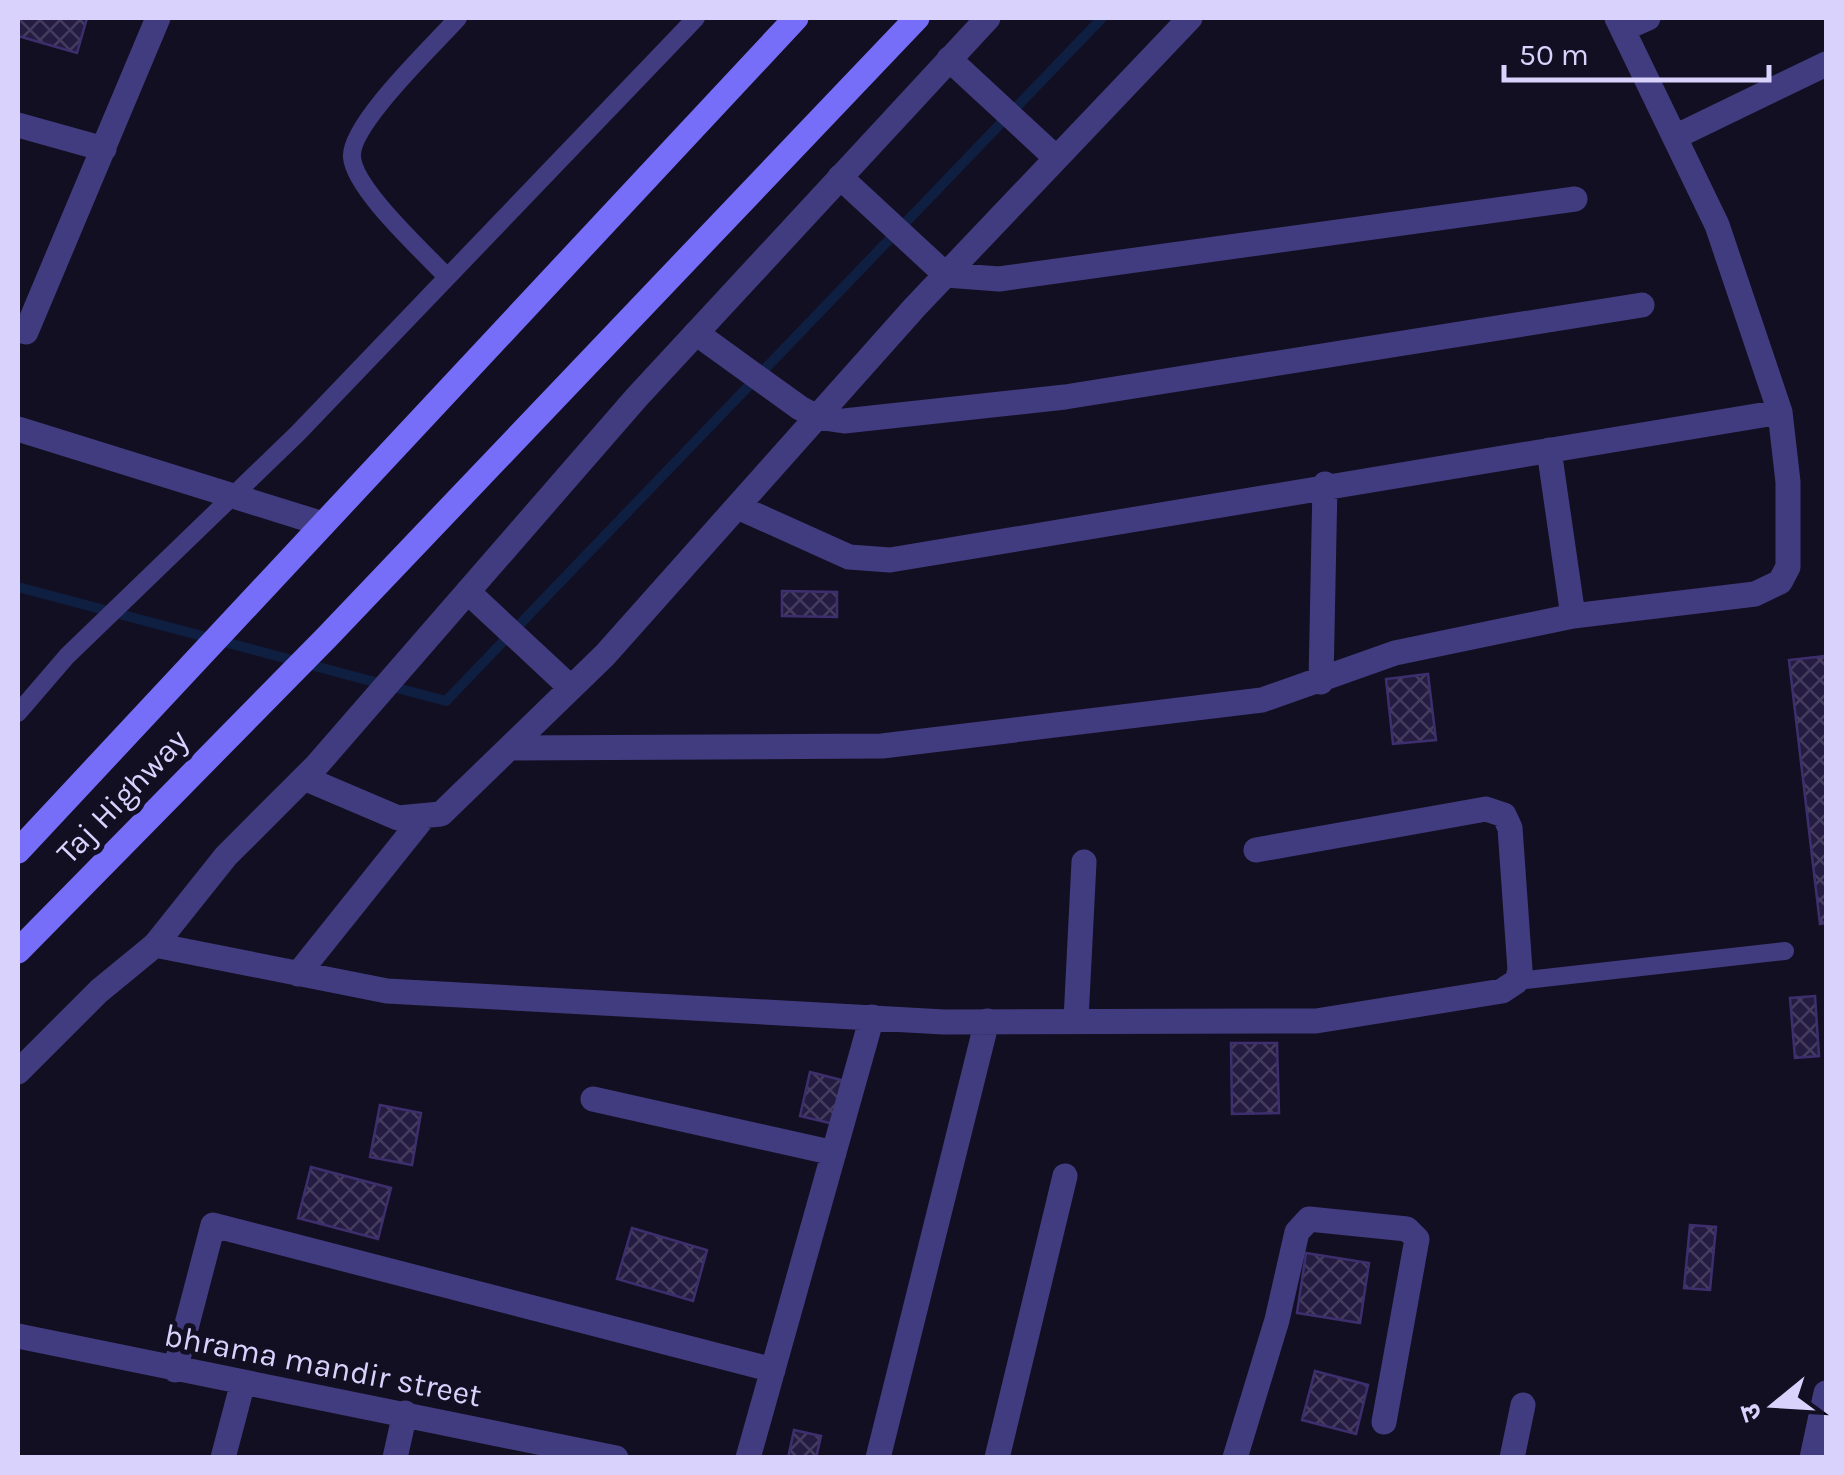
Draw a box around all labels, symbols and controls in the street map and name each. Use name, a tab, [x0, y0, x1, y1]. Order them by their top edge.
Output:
scale bar	[1504, 20, 1769, 82]
text: 50 m	[1519, 37, 1589, 73]
street label: Taj Highway	[49, 721, 196, 871]
street label: bhrama mandir street	[161, 1317, 485, 1414]
north arrow	[1724, 1355, 1824, 1455]
text: उ	[1732, 1399, 1769, 1425]

